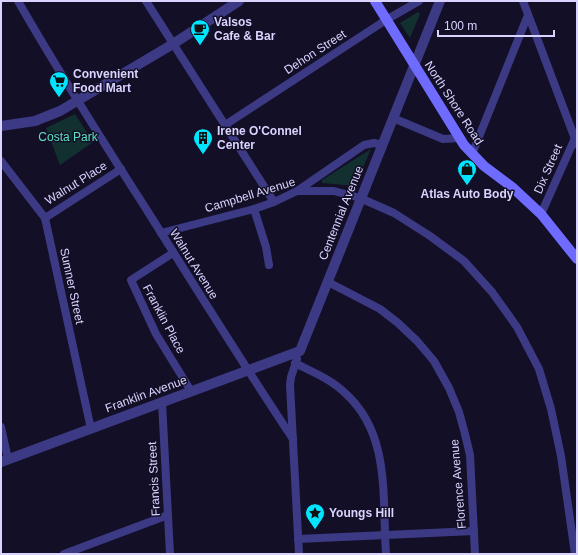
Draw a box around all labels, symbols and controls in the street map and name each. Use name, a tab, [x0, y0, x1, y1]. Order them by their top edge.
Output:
scale bar	[438, 12, 554, 38]
place label: Valsos Cafe & Bar	[214, 15, 276, 43]
cafe icon: Valsos Cafe & Bar	[189, 18, 211, 46]
text: 100 m	[444, 19, 477, 33]
street label: Dehon Street	[282, 27, 349, 77]
street label: North Shore Road	[422, 59, 486, 147]
place label: Convenient Food Mart	[73, 67, 138, 95]
supermarket icon: Convenient Food Mart	[48, 70, 70, 98]
place label: Irene O'Connel Center	[217, 124, 302, 152]
building icon: Irene O'Connel Center	[192, 127, 214, 155]
park label: Costa Park	[38, 130, 99, 144]
street label: Dix Street	[531, 141, 565, 196]
street label: Walnut Place	[42, 158, 110, 208]
shop icon: Atlas Auto Body	[456, 158, 478, 186]
street label: Centennial Avenue	[316, 163, 366, 262]
street label: Campbell Avenue	[203, 174, 297, 215]
place label: Atlas Auto Body	[421, 187, 514, 201]
street label: Walnut Avenue	[167, 226, 221, 302]
street label: Sumner Street	[57, 247, 87, 326]
street label: Franklin Place	[140, 282, 188, 356]
street label: Franklin Avenue	[103, 373, 189, 415]
street label: Florence Avenue	[447, 438, 469, 529]
street label: Francis Street	[145, 441, 163, 517]
place icon: Youngs Hill	[304, 502, 326, 530]
place label: Youngs Hill	[329, 506, 394, 520]

